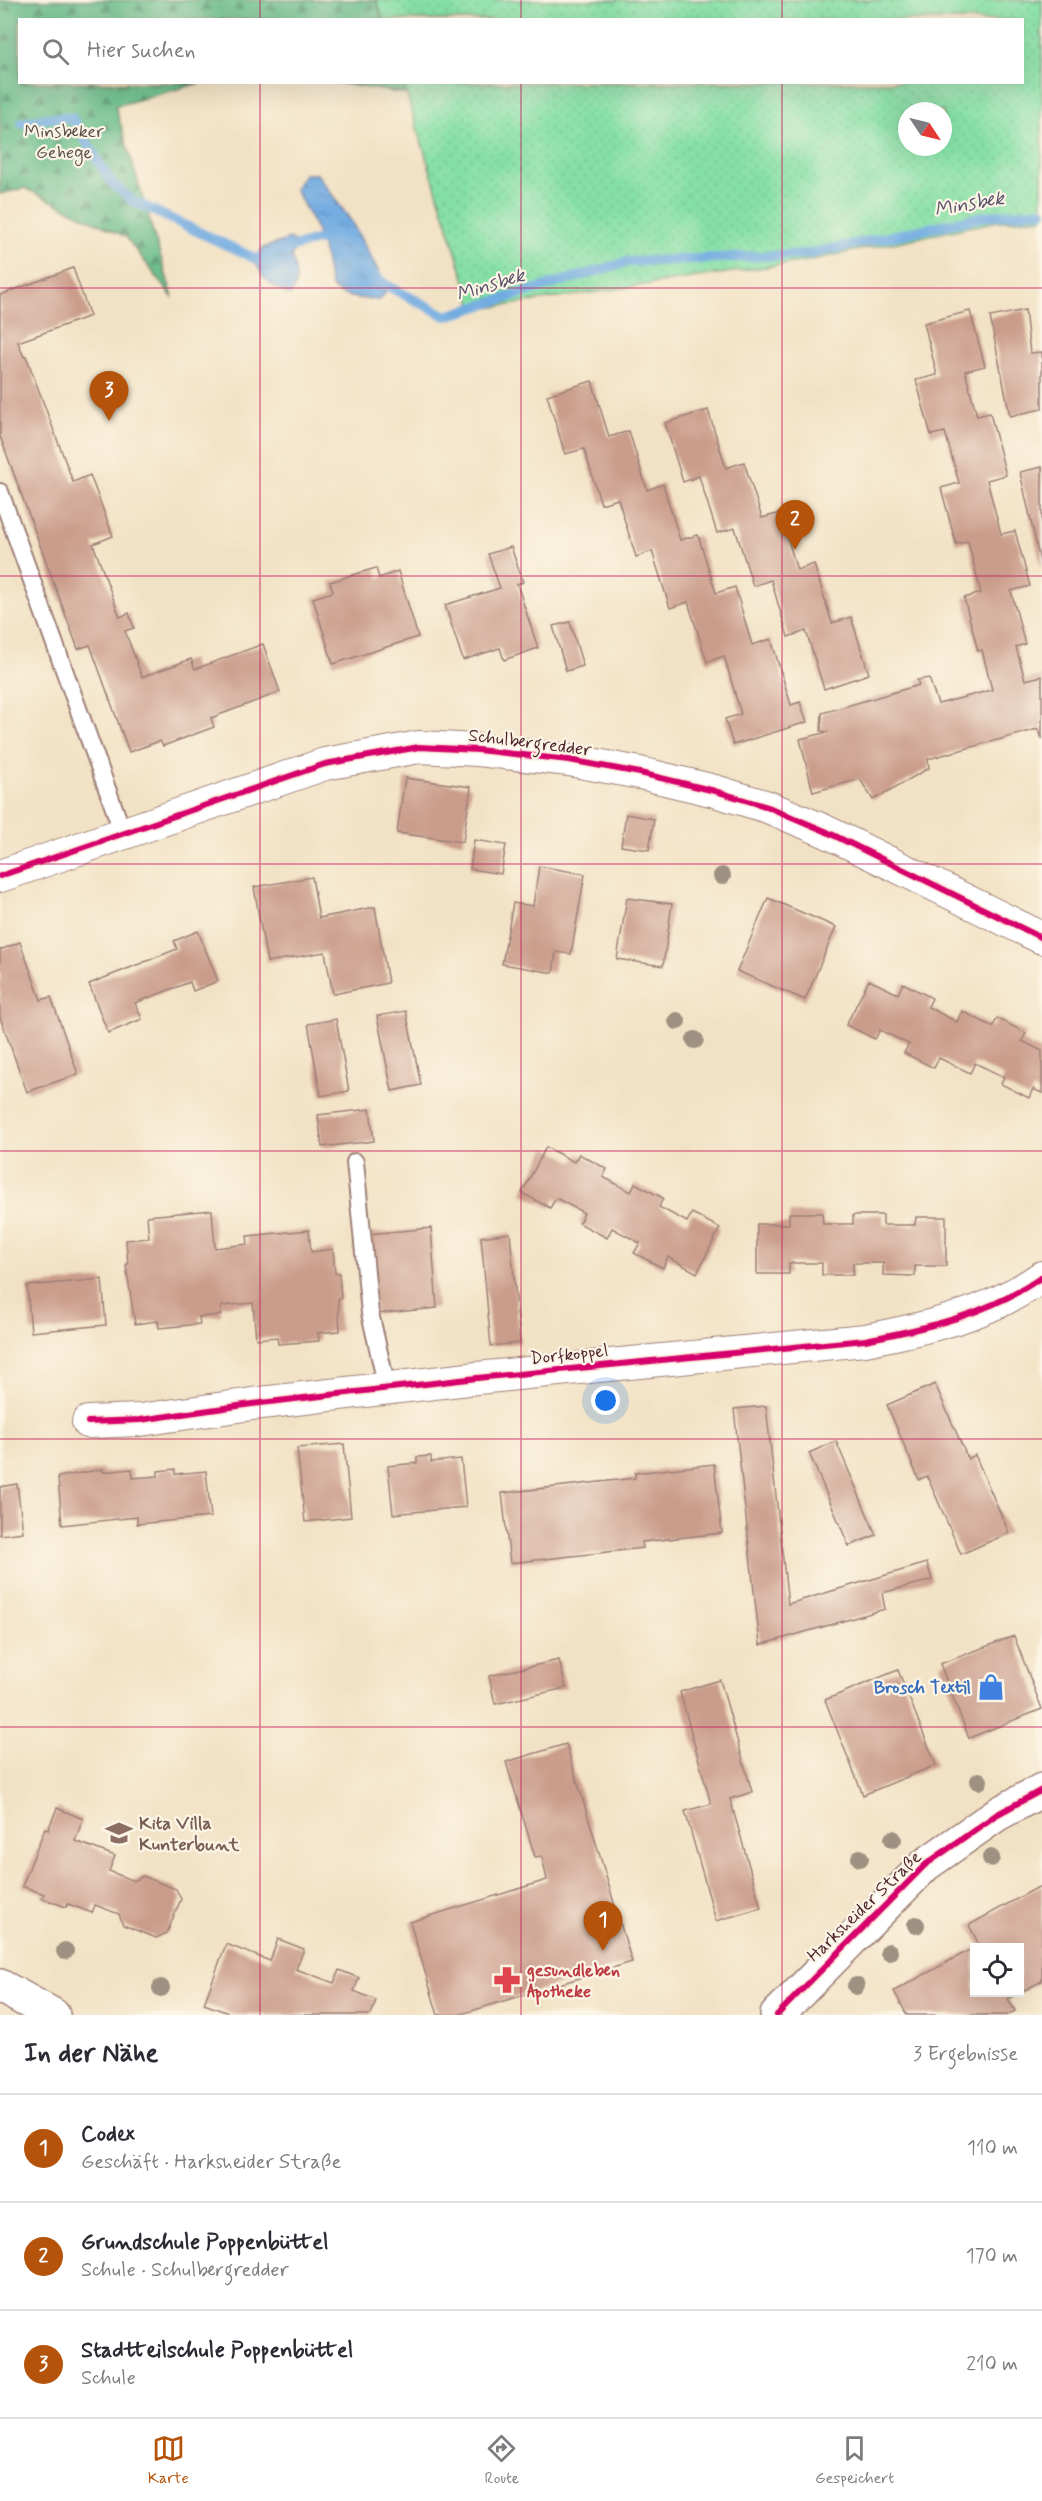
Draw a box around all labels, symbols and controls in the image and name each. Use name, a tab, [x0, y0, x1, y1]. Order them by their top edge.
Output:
search box	[18, 18, 1024, 84]
icon: search	[39, 35, 72, 68]
text: Hier suchen	[87, 37, 196, 65]
north arrow	[898, 102, 952, 156]
park label: Minsbeker Gehege	[24, 120, 104, 166]
water label: Minsbek	[932, 185, 1008, 224]
water label: Minsbek	[453, 262, 530, 309]
pin: 3	[90, 372, 128, 421]
pin: 2	[776, 500, 814, 550]
street label: Schulbergredder	[467, 724, 593, 765]
street label: Dorfkoppel	[529, 1339, 609, 1371]
your location	[591, 1386, 620, 1415]
shop icon: Brosch Textil	[976, 1672, 1006, 1702]
place label: Brosch Textil	[874, 1676, 971, 1700]
place label: Kita Villa Kunterbunt	[139, 1812, 240, 1857]
school or university icon: Kita Villa Kunterbunt	[104, 1818, 134, 1848]
street label: Harksheider Straße	[802, 1846, 927, 1968]
pin: 1	[584, 1902, 622, 1951]
map controls	[970, 1943, 1024, 1997]
button: locate	[970, 1943, 1024, 1997]
place label: gesundleben Apotheke	[527, 1959, 620, 2005]
pharmacy icon: gesundleben Apotheke	[492, 1965, 522, 1995]
text: In der Nähe	[24, 2037, 158, 2071]
text: 3 Ergebnisse	[913, 2041, 1018, 2068]
text: Codex	[81, 2121, 135, 2149]
text: 1	[39, 2135, 48, 2162]
text: 110 m	[967, 2135, 1018, 2162]
text: Geschäft · Harksheider Straße	[81, 2149, 341, 2176]
text: Grundschule Poppenbüttel	[81, 2229, 329, 2257]
text: 2	[39, 2243, 48, 2270]
text: 170 m	[966, 2243, 1018, 2270]
text: Schule · Schulbergredder	[81, 2257, 289, 2284]
text: Stadtteilschule Poppenbüttel	[81, 2337, 353, 2365]
text: 3	[39, 2351, 48, 2378]
text: 210 m	[966, 2351, 1018, 2378]
text: Schule	[81, 2365, 136, 2392]
tab: Karte	[148, 2432, 189, 2489]
tab: Route	[484, 2432, 519, 2489]
tab: Gespeichert	[815, 2432, 894, 2489]

